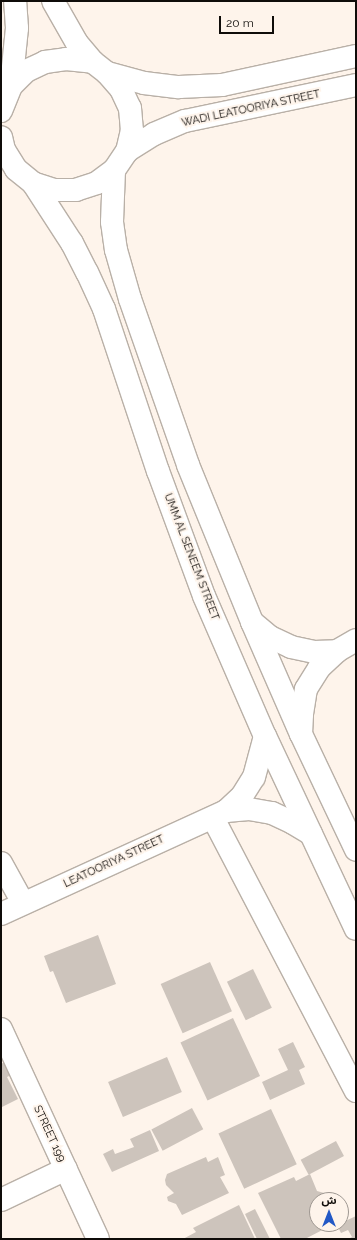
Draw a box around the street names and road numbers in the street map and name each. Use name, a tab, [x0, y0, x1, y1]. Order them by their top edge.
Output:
street label: WADI LEATOORIYA STREET	[180, 88, 322, 130]
street label: UMM AL SENEEM STREET	[161, 491, 221, 623]
street label: LEATOORIYA STREET	[61, 833, 167, 891]
street label: STREET 199	[30, 1104, 68, 1164]

